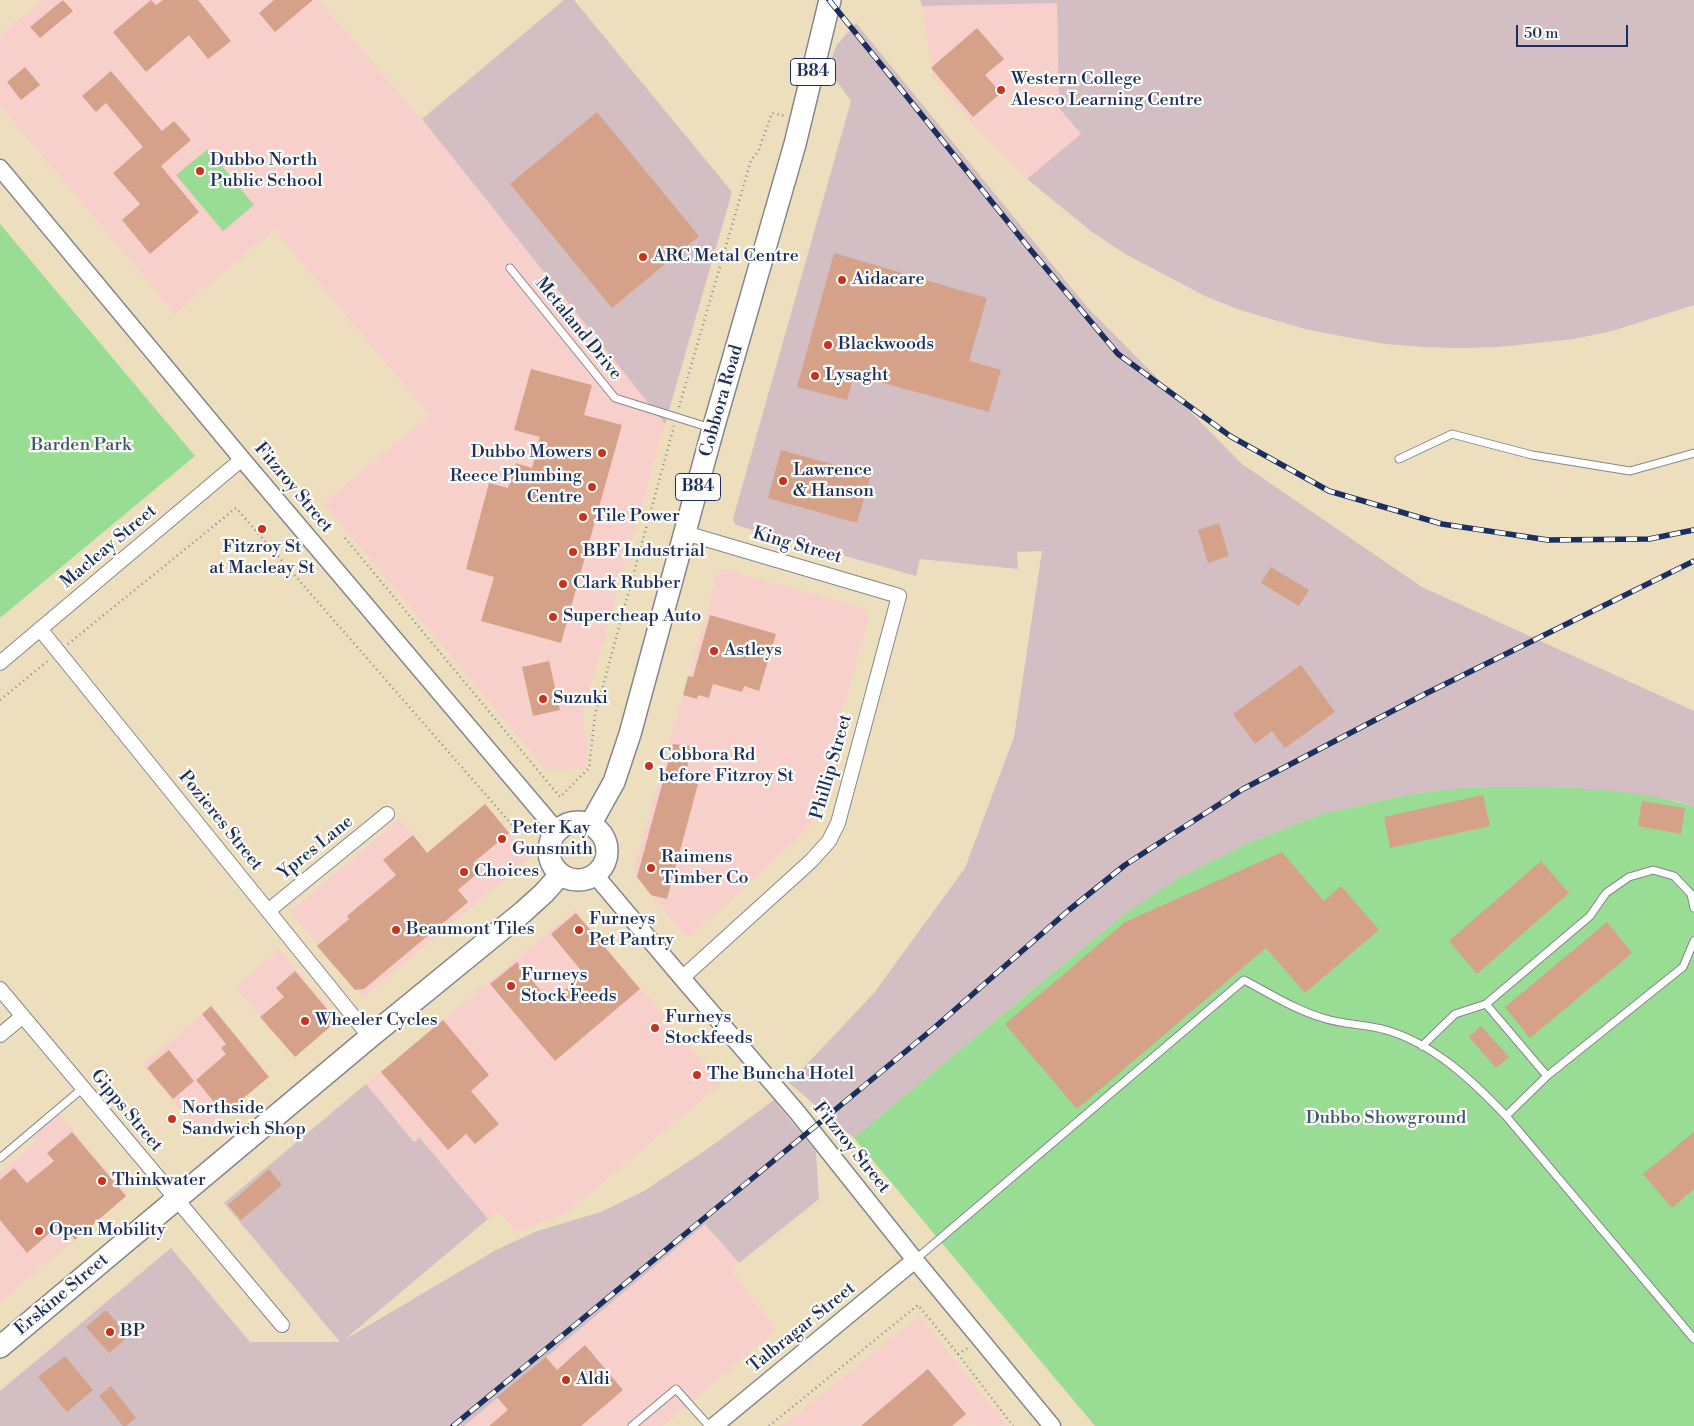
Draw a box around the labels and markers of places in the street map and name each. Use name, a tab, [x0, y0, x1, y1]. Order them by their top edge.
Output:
place label: Western College Alesco Learning Centre	[1011, 69, 1202, 112]
marker: Western College Alesco Learning Centre	[995, 84, 1007, 96]
place label: Dubbo North Public School	[210, 150, 323, 192]
marker: Dubbo North Public School	[194, 165, 206, 177]
place label: ARC Metal Centre	[653, 246, 799, 268]
marker: ARC Metal Centre	[637, 251, 649, 263]
place label: Aidacare	[852, 269, 925, 291]
marker: Aidacare	[836, 274, 848, 286]
place label: Blackwoods	[838, 334, 934, 356]
marker: Blackwoods	[822, 339, 834, 351]
place label: Lysaght	[825, 365, 889, 387]
marker: Lysaght	[809, 370, 821, 382]
place label: Dubbo Mowers	[471, 442, 592, 464]
marker: Dubbo Mowers	[596, 447, 608, 459]
place label: Lawrence & Hanson	[793, 460, 874, 502]
place label: Reece Plumbing Centre	[450, 466, 582, 508]
marker: Lawrence & Hanson	[777, 475, 789, 487]
marker: Reece Plumbing Centre	[586, 481, 598, 493]
place label: Tile Power	[593, 506, 680, 528]
marker: Tile Power	[577, 511, 589, 523]
marker: Fitzroy St at Macleay St	[256, 523, 268, 535]
place label: Fitzroy St at Macleay St	[209, 537, 315, 580]
place label: BBF Industrial	[583, 541, 705, 563]
marker: BBF Industrial	[567, 546, 579, 558]
place label: Clark Rubber	[573, 573, 681, 595]
marker: Clark Rubber	[557, 578, 569, 590]
place label: Supercheap Auto	[563, 606, 701, 628]
marker: Supercheap Auto	[547, 611, 559, 623]
place label: Astleys	[724, 640, 782, 662]
marker: Astleys	[708, 645, 720, 657]
place label: Suzuki	[553, 688, 608, 710]
marker: Suzuki	[537, 693, 549, 705]
place label: Cobbora Rd before Fitzroy St	[659, 745, 794, 788]
marker: Cobbora Rd before Fitzroy St	[643, 760, 655, 772]
place label: Peter Kay Gunsmith	[512, 818, 593, 861]
marker: Peter Kay Gunsmith	[496, 833, 508, 845]
place label: Raimens Timber Co	[661, 847, 749, 890]
place label: Choices	[474, 861, 539, 883]
marker: Raimens Timber Co	[645, 862, 657, 874]
marker: Choices	[458, 866, 470, 878]
place label: Furneys Pet Pantry	[589, 909, 674, 952]
place label: Beaumont Tiles	[406, 919, 535, 941]
marker: Beaumont Tiles	[390, 924, 402, 936]
marker: Furneys Pet Pantry	[573, 924, 585, 936]
place label: Furneys Stock Feeds	[521, 965, 617, 1008]
marker: Furneys Stock Feeds	[505, 980, 517, 992]
place label: Furneys Stockfeeds	[665, 1007, 753, 1050]
place label: Wheeler Cycles	[315, 1010, 438, 1032]
marker: Wheeler Cycles	[299, 1015, 311, 1027]
marker: Furneys Stockfeeds	[649, 1022, 661, 1034]
place label: The Buncha Hotel	[707, 1064, 854, 1086]
marker: The Buncha Hotel	[691, 1069, 703, 1081]
place label: Northside Sandwich Shop	[182, 1098, 306, 1140]
marker: Northside Sandwich Shop	[166, 1113, 178, 1125]
place label: Thinkwater	[112, 1170, 206, 1192]
marker: Thinkwater	[96, 1175, 108, 1187]
place label: Open Mobility	[49, 1220, 165, 1242]
marker: Open Mobility	[33, 1225, 45, 1237]
place label: BP	[120, 1321, 145, 1343]
marker: BP	[104, 1326, 116, 1338]
place label: Aldi	[576, 1369, 610, 1391]
marker: Aldi	[560, 1374, 572, 1386]

